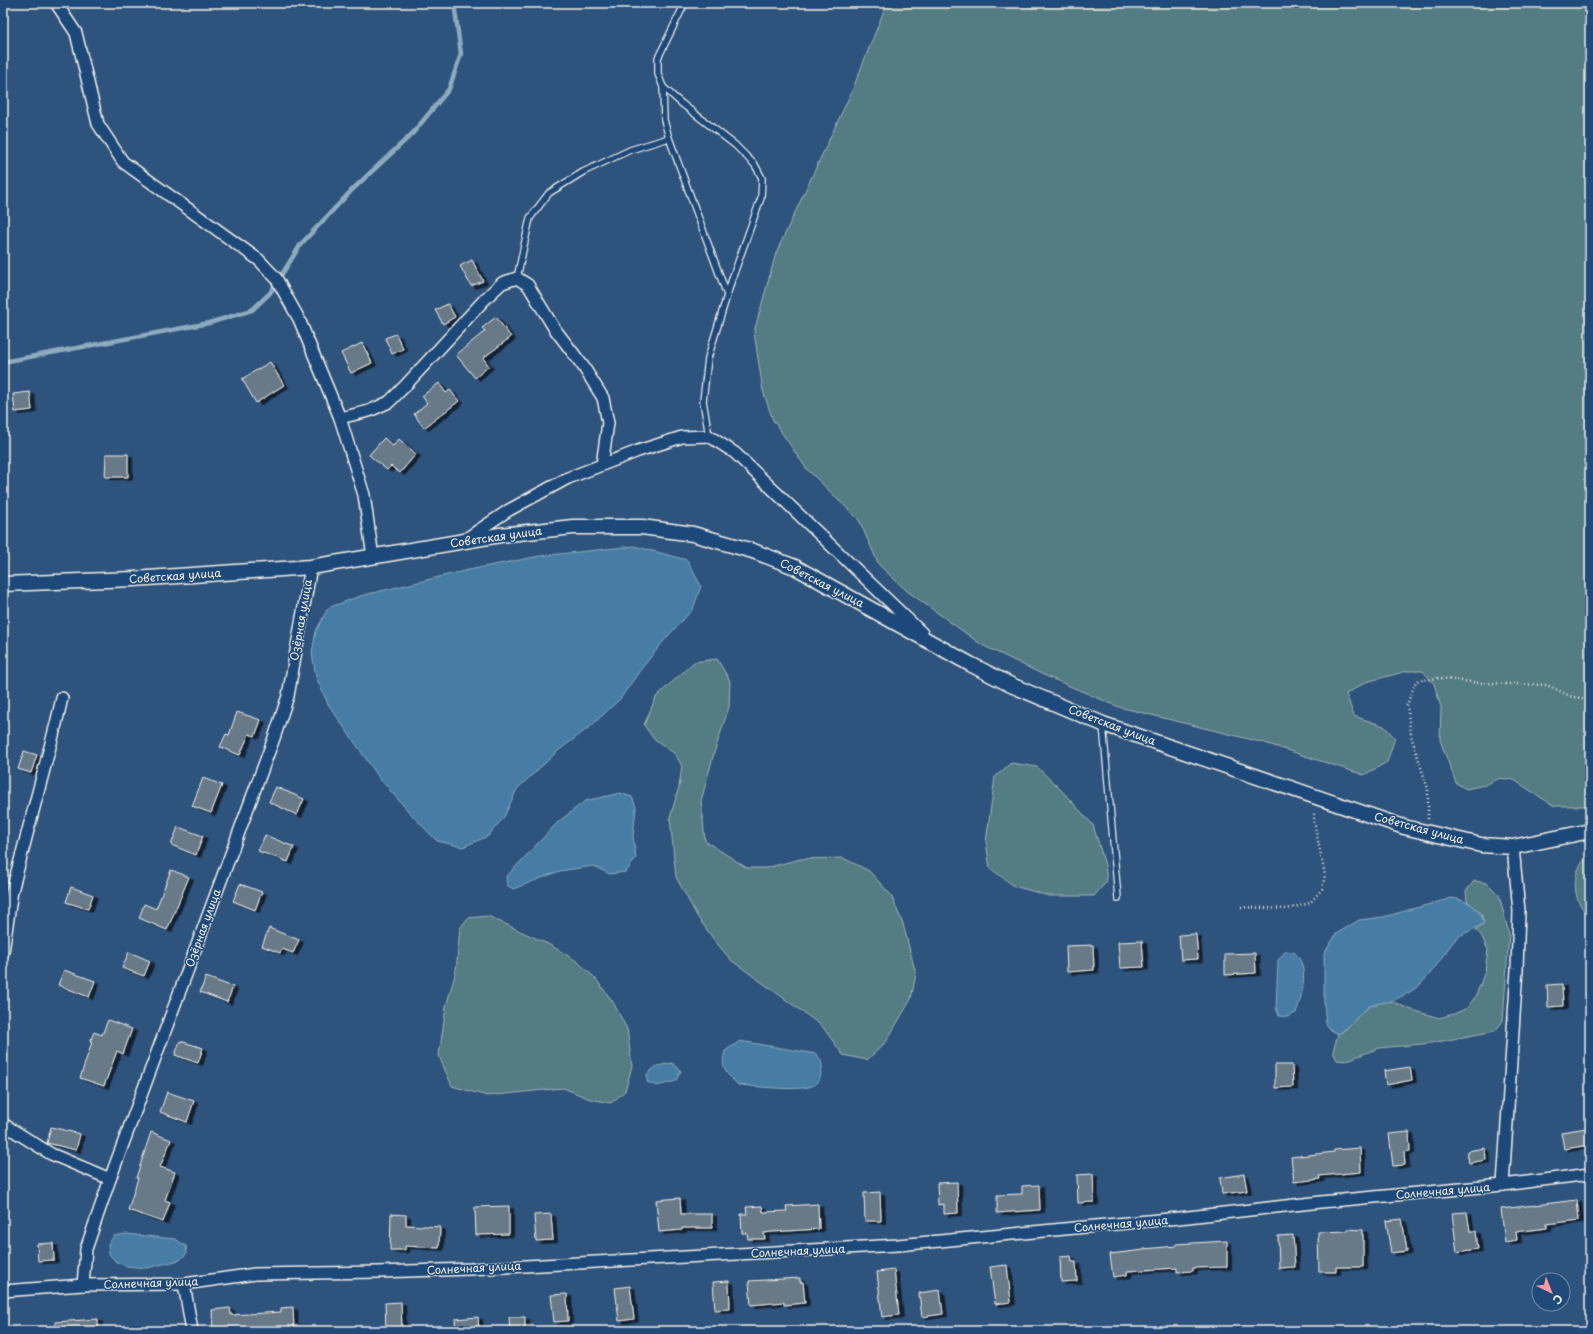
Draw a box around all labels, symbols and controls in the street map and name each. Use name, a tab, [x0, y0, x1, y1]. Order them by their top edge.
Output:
street label: Советская улица	[449, 522, 543, 551]
street label: Советская улица	[777, 554, 867, 611]
street label: Советская улица	[128, 564, 222, 587]
street label: Озёрная улица	[285, 578, 316, 662]
street label: Советская улица	[1066, 700, 1158, 749]
street label: Советская улица	[1372, 807, 1466, 848]
street label: Озёрная улица	[180, 886, 225, 969]
street label: Солнечная улица	[1395, 1178, 1491, 1203]
street label: Солнечная улица	[1073, 1211, 1169, 1236]
street label: Солнечная улица	[750, 1240, 846, 1261]
street label: Солнечная улица	[426, 1257, 522, 1278]
street label: Солнечная улица	[103, 1272, 199, 1293]
north arrow	[1531, 1272, 1571, 1312]
text: С	[1549, 1291, 1567, 1309]

